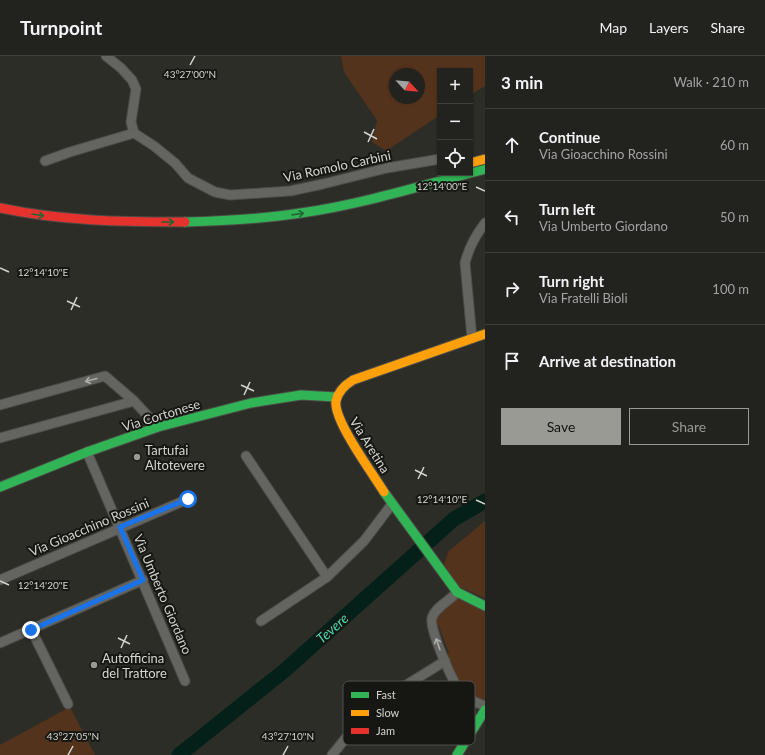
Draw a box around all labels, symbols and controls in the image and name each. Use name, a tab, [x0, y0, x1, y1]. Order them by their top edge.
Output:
text: Turnpoint	[20, 16, 102, 39]
text: Map	[599, 19, 627, 36]
text: Layers	[649, 19, 689, 36]
text: Share	[711, 19, 745, 36]
text: 43°27'00"N	[164, 68, 216, 80]
north arrow	[389, 68, 425, 104]
map controls	[437, 68, 473, 176]
button: +	[437, 68, 473, 104]
text: 3 min	[501, 72, 543, 93]
text: Walk · 210 m	[673, 74, 749, 90]
button: −	[437, 104, 473, 140]
text: Continue	[539, 128, 600, 146]
icon: ahead	[501, 134, 523, 156]
text: 60 m	[720, 137, 749, 153]
button: locate	[437, 140, 473, 176]
text: Via Gioacchino Rossini	[539, 146, 668, 162]
street label: Via Romolo Carbini	[282, 147, 392, 185]
text: 12°14'00"E	[417, 180, 467, 192]
text: Turn left	[539, 200, 595, 218]
icon: left	[501, 206, 523, 228]
text: 50 m	[720, 209, 749, 225]
one-way arrow	[291, 210, 304, 218]
one-way arrow	[32, 211, 45, 219]
text: Via Umberto Giordano	[539, 218, 668, 234]
one-way arrow	[161, 219, 174, 226]
text: 12°14'10"E	[18, 266, 68, 278]
text: Turn right	[539, 272, 604, 290]
icon: right	[501, 278, 523, 300]
text: 100 m	[712, 281, 749, 297]
text: Via Fratelli Bioli	[539, 290, 628, 306]
icon: arrive	[501, 350, 523, 372]
text: Arrive at destination	[539, 352, 676, 370]
one-way arrow	[85, 376, 98, 384]
street label: Via Cortonese	[120, 395, 202, 434]
button: Save	[501, 408, 621, 445]
button: Share	[629, 408, 749, 445]
street label: Via Aretina	[347, 414, 393, 476]
place label: Tartufai Altotevere	[145, 442, 205, 473]
marker: Tartufai Altotevere	[132, 452, 142, 462]
route start	[179, 490, 197, 508]
text: 12°14'10"E	[417, 493, 467, 505]
street label: Via Gioacchino Rossini	[27, 495, 151, 559]
street label: Via Umberto Giordano	[130, 532, 196, 656]
text: 12°14'20"E	[18, 579, 68, 591]
water label: Tevere	[313, 609, 352, 647]
route end	[22, 621, 40, 639]
one-way arrow	[434, 638, 441, 651]
place label: Autofficina del Trattore	[102, 650, 167, 681]
marker: Autofficina del Trattore	[89, 660, 99, 670]
legend	[343, 681, 475, 745]
text: Fast	[376, 688, 396, 701]
text: Slow	[376, 706, 400, 719]
text: Jam	[376, 724, 395, 737]
text: 43°27'05"N	[47, 730, 99, 742]
text: 43°27'10"N	[262, 730, 314, 742]

